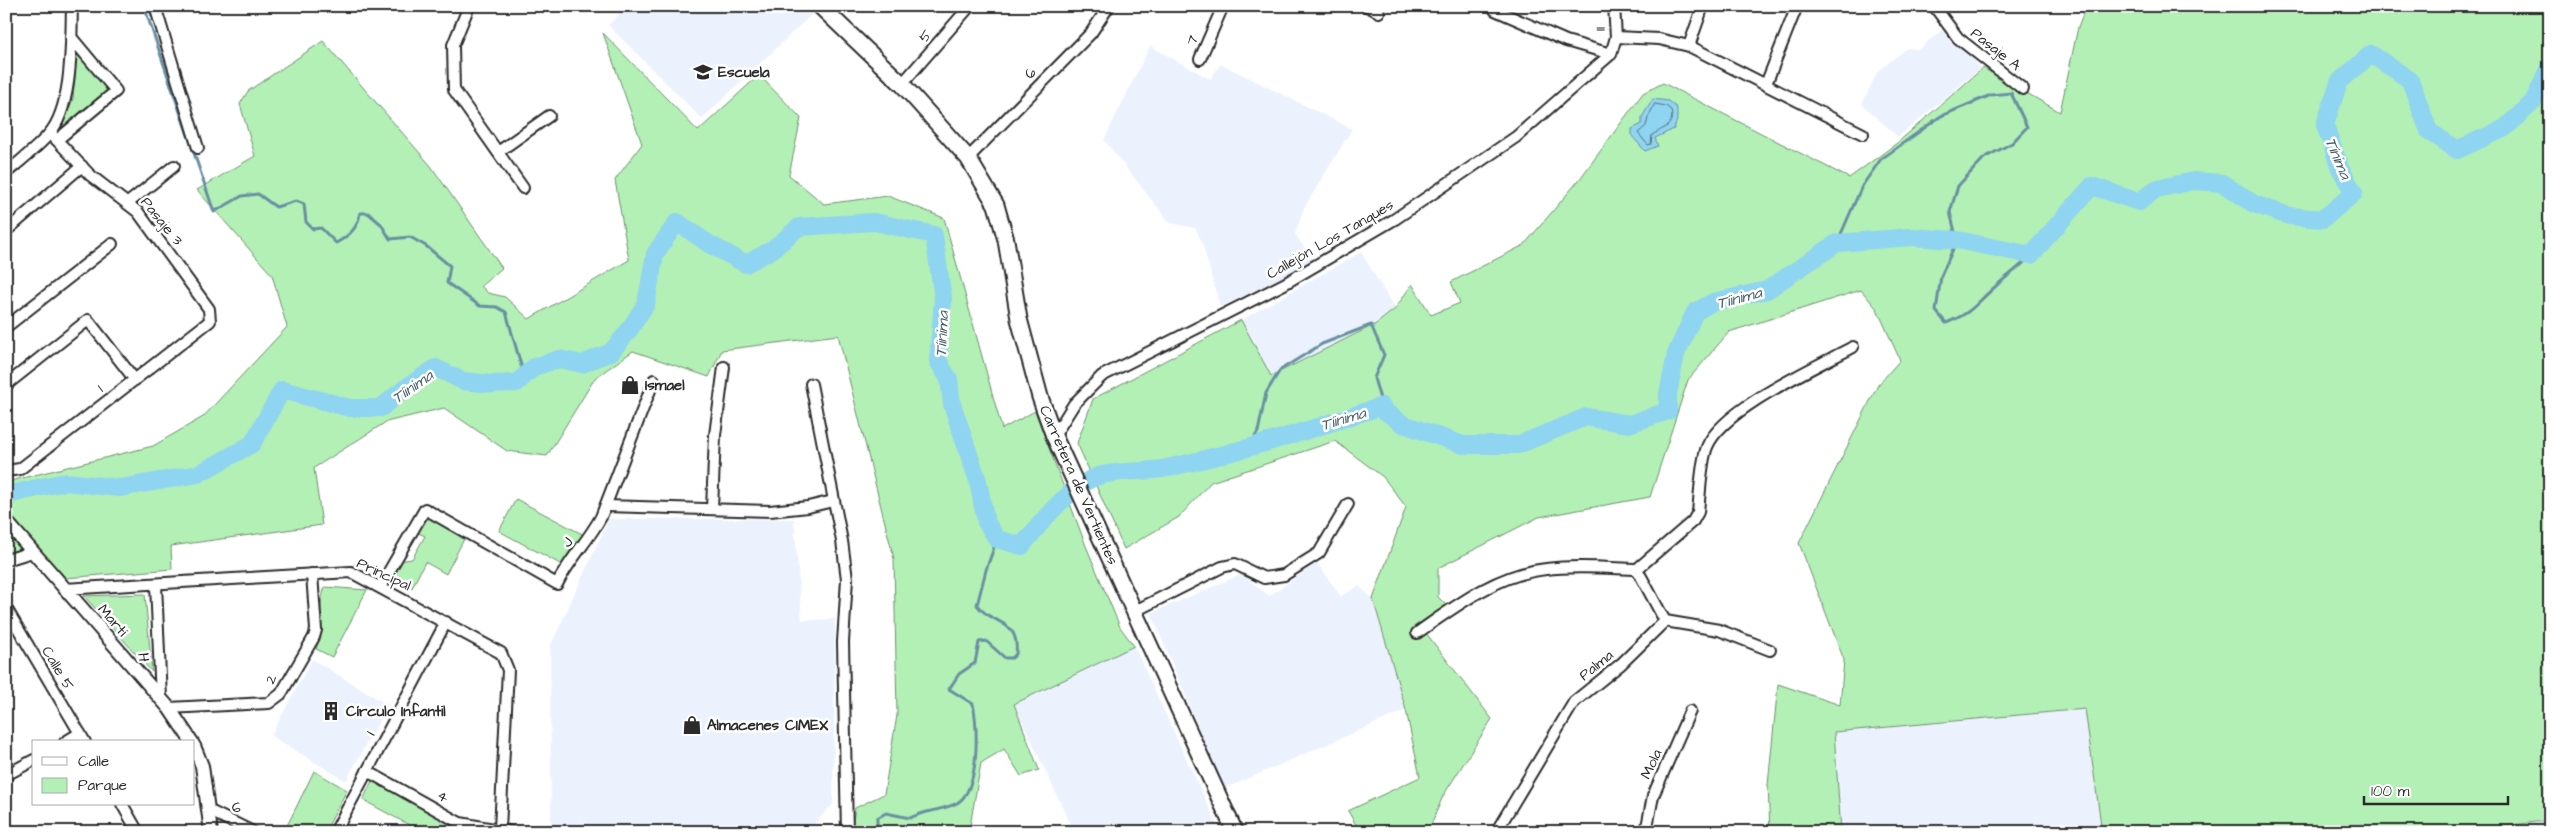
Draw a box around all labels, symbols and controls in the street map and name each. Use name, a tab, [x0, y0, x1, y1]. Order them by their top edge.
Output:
street label: Pasaje A	[1966, 23, 2026, 76]
street label: 5	[914, 25, 937, 47]
street label: 11	[1590, 26, 1611, 31]
street label: 7	[1181, 32, 1204, 49]
school or university icon: Escuela	[692, 61, 714, 83]
place label: Escuela	[718, 62, 770, 83]
street label: 6	[1020, 62, 1042, 84]
water label: Tínima	[2319, 134, 2357, 183]
street label: Pasaje 3	[136, 193, 188, 250]
street label: Callejón Los Tanques	[1263, 194, 1398, 284]
water label: Tíinima	[1714, 281, 1765, 315]
water label: Tíinima	[930, 310, 954, 358]
water label: Tíinima	[387, 364, 438, 409]
shop icon: Ismael	[619, 374, 641, 396]
place label: Ismael	[645, 375, 685, 396]
street label: 1	[93, 379, 108, 397]
water label: Tíinima	[1318, 401, 1369, 436]
street label: Carretera de Vertientes	[1034, 402, 1123, 569]
street label: J	[557, 533, 578, 552]
street label: Principal	[353, 553, 414, 596]
street label: Martí	[93, 600, 133, 642]
street label: Calle 5	[36, 642, 79, 694]
street label: Palma	[1575, 645, 1618, 686]
street label: H	[134, 652, 155, 662]
street label: 2	[260, 670, 283, 689]
building icon: Círculo Infantil	[320, 700, 342, 722]
place label: Círculo Infantil	[346, 701, 446, 722]
shop icon: Almacenes CIMEX	[681, 714, 703, 736]
place label: Almacenes CIMEX	[707, 715, 828, 736]
street label: I	[361, 727, 380, 739]
legend	[32, 740, 195, 806]
street label: Mola	[1635, 745, 1668, 783]
text: Calle	[78, 751, 109, 772]
scale bar	[2364, 773, 2507, 805]
text: Parque	[78, 775, 127, 796]
text: 100 m	[2371, 781, 2410, 802]
street label: 4	[433, 785, 452, 808]
street label: 6	[228, 796, 246, 819]

